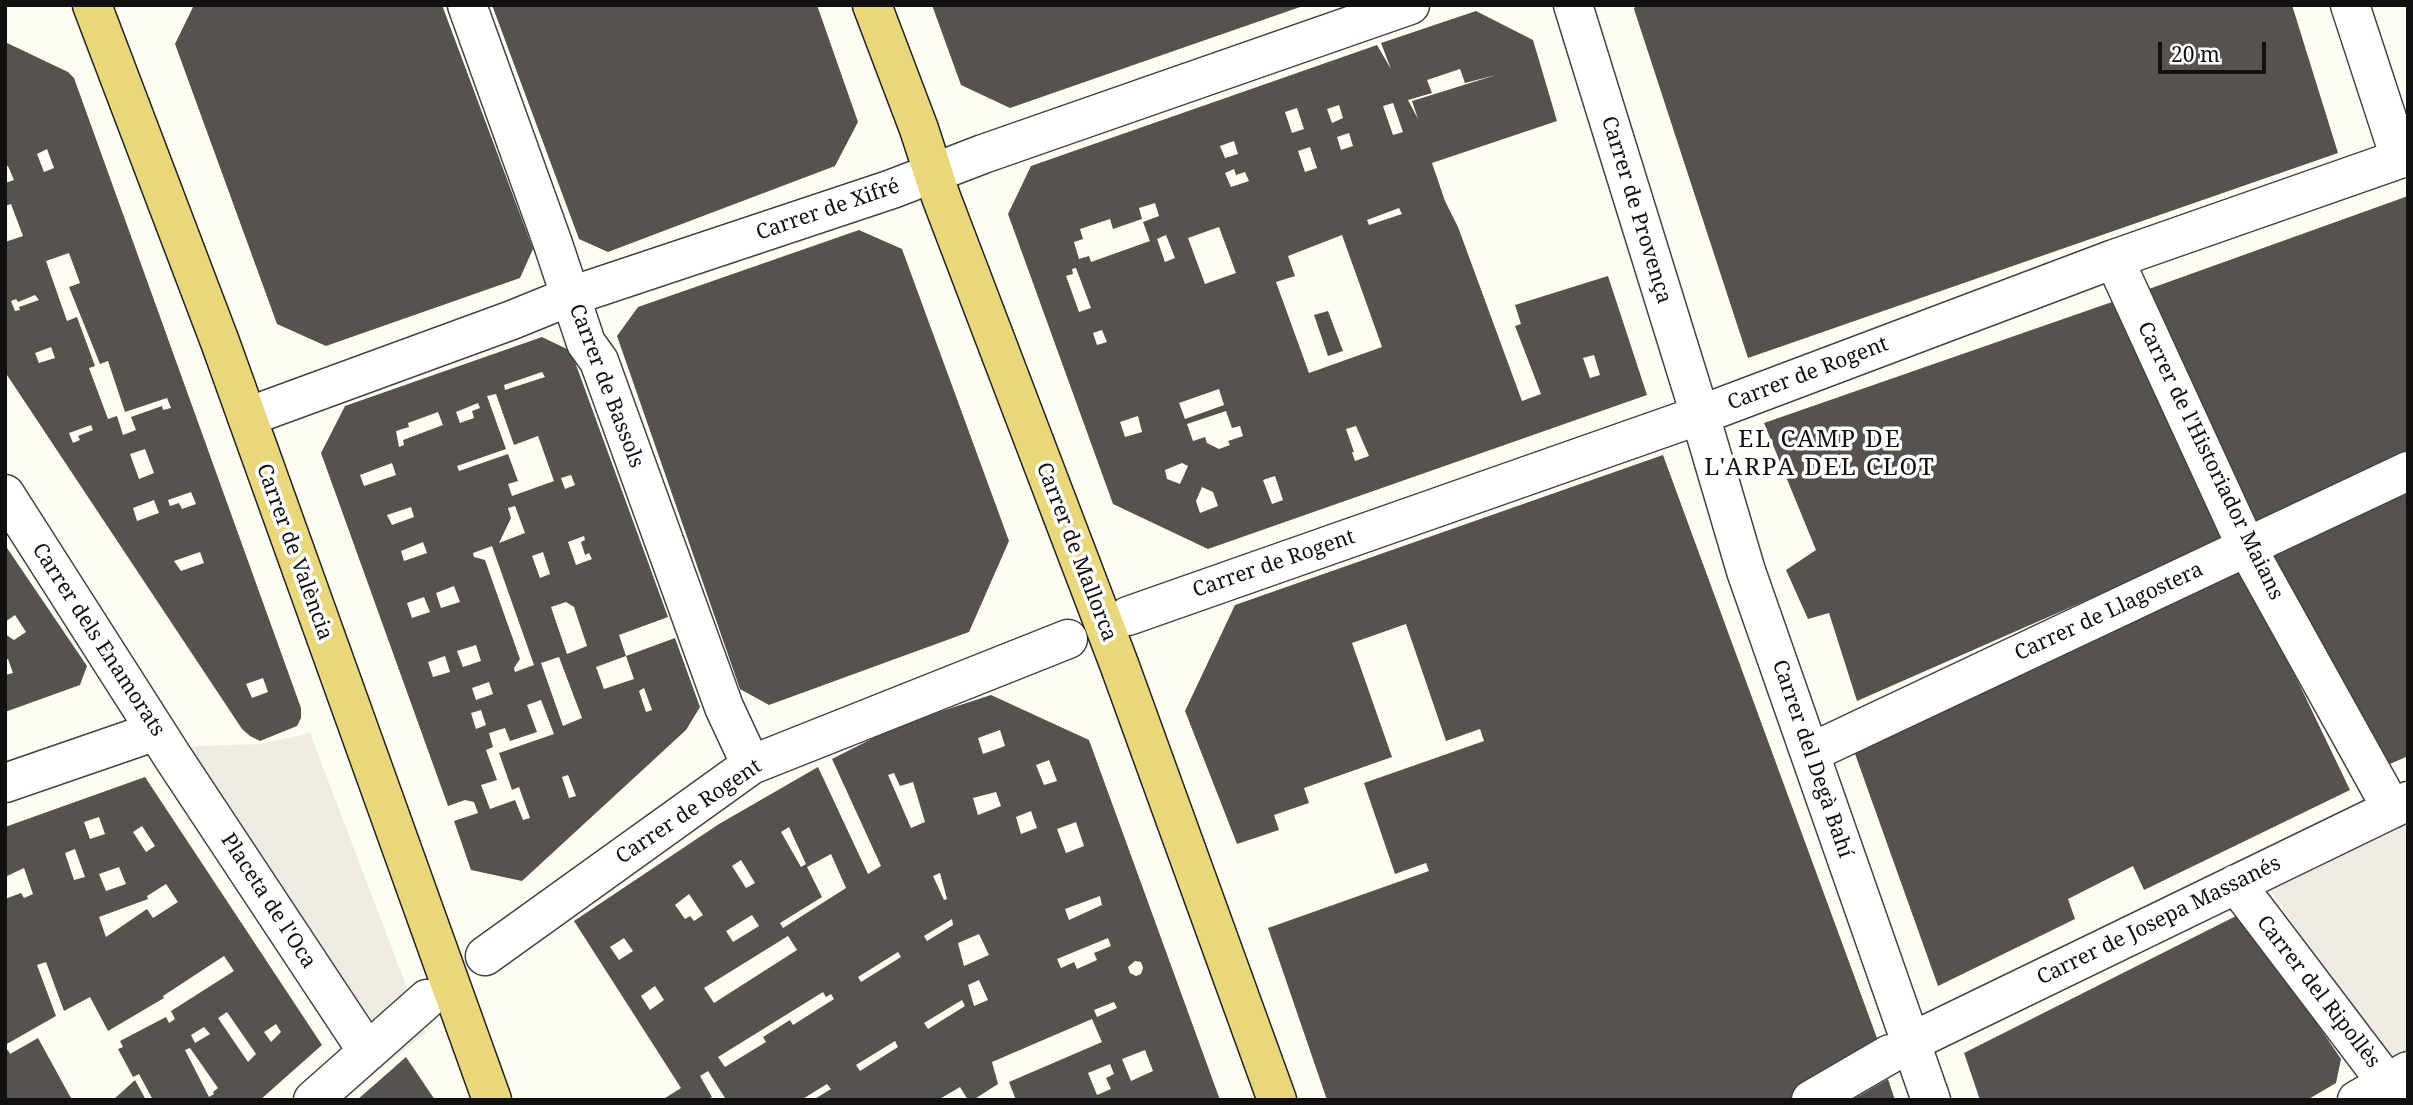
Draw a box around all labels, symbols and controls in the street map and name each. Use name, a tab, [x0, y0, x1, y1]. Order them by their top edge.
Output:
scale bar	[2161, 28, 2270, 72]
text: 20 m	[2171, 40, 2220, 68]
street label: Carrer de Provença	[1596, 113, 1676, 307]
street label: Carrer de Xifré	[753, 174, 903, 246]
street label: Carrer de Bassols	[563, 301, 649, 471]
street label: Carrer de l'Historiador Maians	[2132, 318, 2288, 604]
street label: Carrer de Rogent	[1724, 332, 1892, 416]
district label: EL CAMP DE L'ARPA DEL CLOT	[1706, 426, 1934, 482]
street label: Carrer de Mallorca	[1030, 459, 1122, 645]
street label: Carrer de València	[250, 460, 338, 644]
street label: Carrer de Rogent	[1190, 524, 1358, 604]
street label: Carrer dels Enamorats	[26, 539, 170, 741]
street label: Carrer de Llagostera	[2011, 557, 2207, 667]
street label: Carrer del Degà Bahí	[1766, 657, 1858, 861]
street label: Carrer de Rogent	[611, 754, 767, 870]
street label: Placeta de l'Oca	[215, 829, 321, 973]
street label: Carrer de Josepa Massanés	[2033, 851, 2285, 991]
street label: Carrer del Ripollès	[2251, 911, 2385, 1073]

